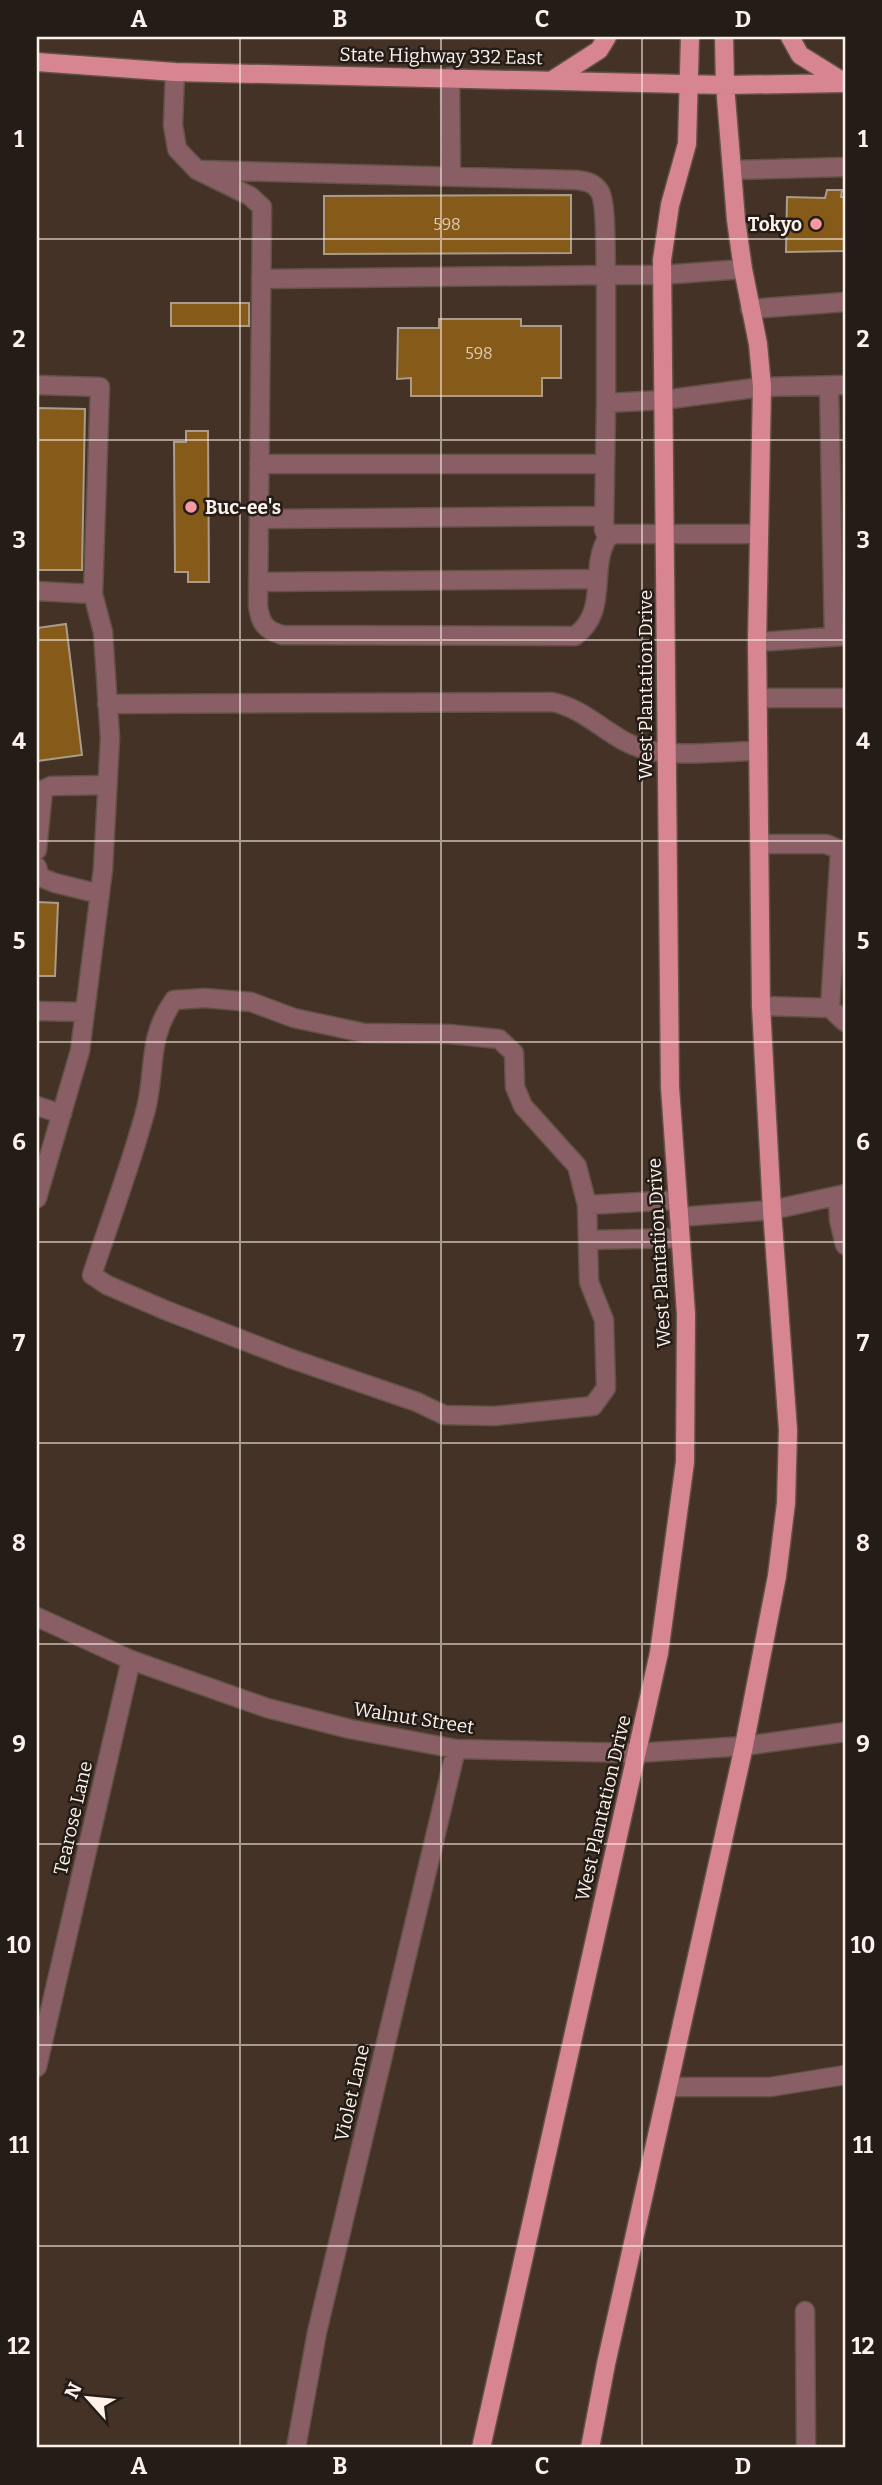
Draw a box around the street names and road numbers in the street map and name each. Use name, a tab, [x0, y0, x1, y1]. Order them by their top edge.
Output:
street label: State Highway 332 East	[339, 43, 543, 69]
street label: West Plantation Drive	[634, 590, 657, 780]
street label: West Plantation Drive	[643, 1157, 675, 1349]
street label: Walnut Street	[352, 1697, 476, 1739]
street label: West Plantation Drive	[570, 1713, 636, 1903]
street label: Tearose Lane	[49, 1759, 97, 1877]
street label: Violet Lane	[330, 2042, 374, 2144]

